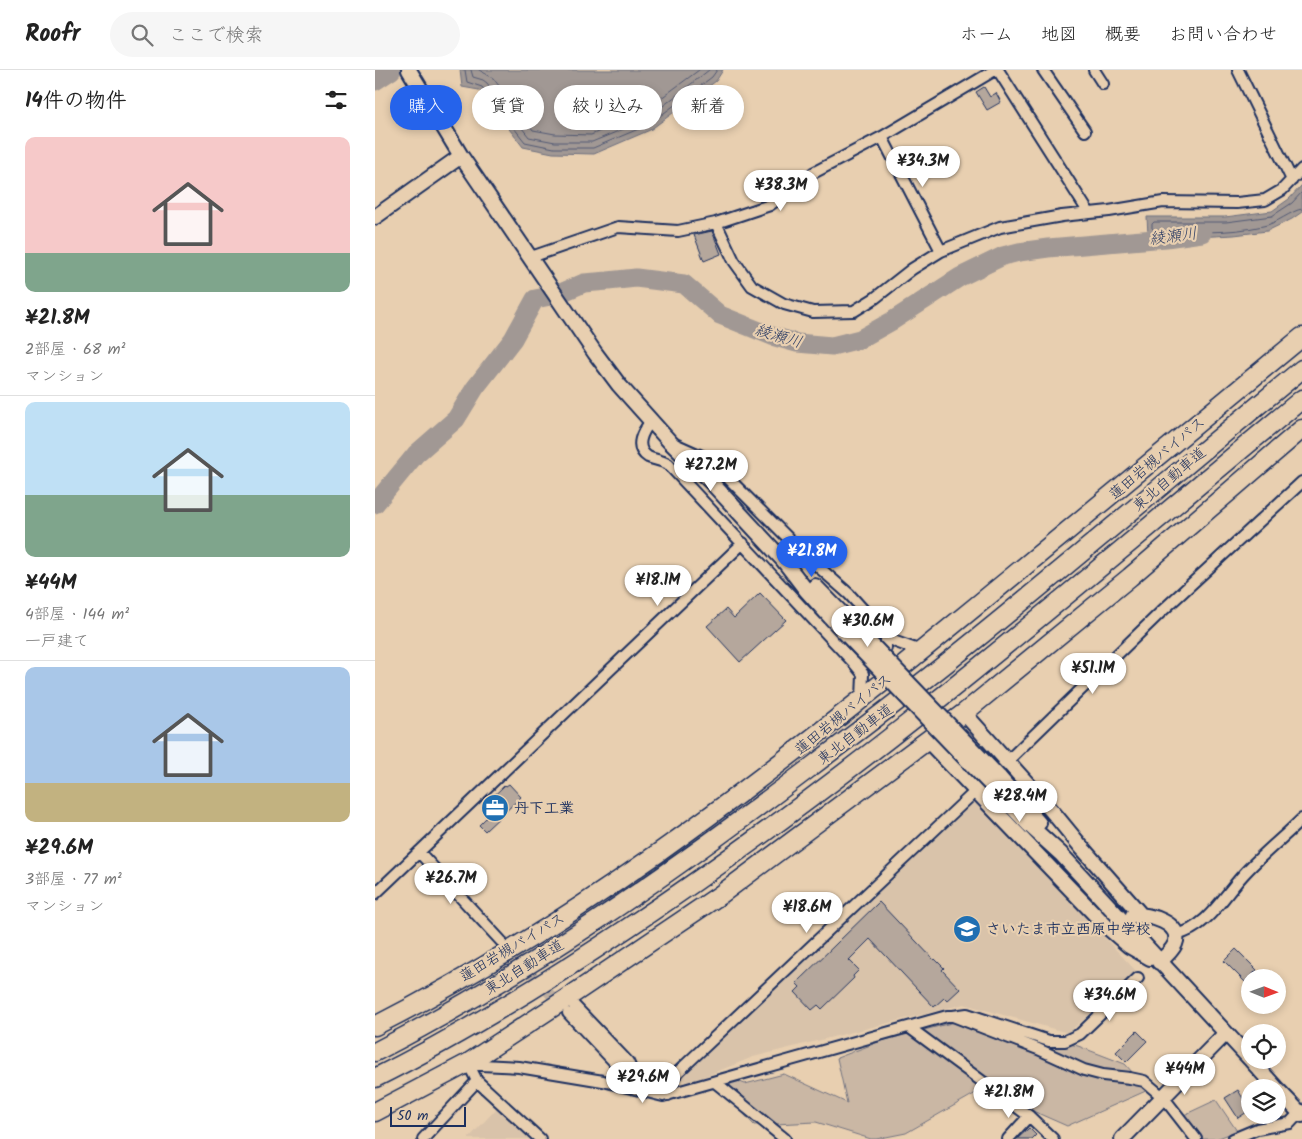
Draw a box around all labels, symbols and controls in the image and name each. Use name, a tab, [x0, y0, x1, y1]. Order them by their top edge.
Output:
search box	[110, 12, 460, 57]
text: Roofr	[25, 15, 80, 54]
icon: search	[128, 21, 156, 49]
text: ここで検索	[168, 21, 263, 51]
text: ホーム	[960, 21, 1013, 50]
text: 地図	[1041, 21, 1077, 50]
text: 概要	[1105, 21, 1141, 50]
text: お問い合わせ	[1169, 21, 1277, 50]
text: 14件の物件	[25, 85, 127, 118]
chip: 購入	[390, 85, 462, 130]
chip: 賃貸	[472, 85, 544, 130]
chip: 絞り込み	[554, 85, 662, 130]
chip: 新着	[672, 85, 744, 130]
icon: filters	[322, 86, 350, 114]
pin: ¥34.3M	[882, 146, 964, 188]
text: ¥34.3M	[897, 149, 949, 174]
icon: home	[143, 169, 233, 259]
pin: ¥38.3M	[740, 170, 822, 212]
text: ¥38.3M	[755, 173, 807, 198]
water label: 綾瀬川	[1148, 221, 1199, 252]
text: ¥21.8M	[25, 302, 90, 335]
water label: 綾瀬川	[752, 317, 805, 355]
text: 2部屋 · 68 m²	[25, 337, 126, 362]
text: マンション	[25, 364, 104, 389]
street label: 蓮田岩槻バイパス	[1104, 411, 1211, 506]
icon: home	[143, 435, 233, 525]
street label: 東北自動車道	[1127, 442, 1212, 518]
pin: ¥27.2M	[670, 450, 752, 492]
text: ¥27.2M	[685, 453, 737, 478]
pin: ¥21.8M	[771, 536, 853, 578]
text: ¥21.8M	[787, 539, 837, 564]
pin: ¥18.1M	[617, 564, 699, 607]
text: ¥44M	[25, 567, 77, 600]
text: ¥18.1M	[636, 568, 680, 593]
text: 4部屋 · 144 m²	[25, 602, 129, 627]
pin: ¥30.6M	[827, 606, 909, 648]
text: ¥30.6M	[842, 609, 894, 634]
text: 一戸建て	[25, 629, 89, 654]
pin: ¥51.1M	[1052, 652, 1134, 695]
text: ¥51.1M	[1071, 656, 1115, 681]
street label: 蓮田岩槻バイパス	[790, 668, 898, 762]
street label: 東北自動車道	[812, 698, 899, 771]
icon: home	[143, 700, 233, 790]
pin: ¥28.4M	[979, 780, 1061, 823]
text: ¥28.4M	[993, 784, 1047, 809]
office icon: 丹下工業	[480, 793, 510, 823]
place label: 丹下工業	[514, 797, 574, 821]
text: ¥29.6M	[25, 832, 93, 865]
pin: ¥26.7M	[410, 862, 492, 905]
text: ¥26.7M	[425, 866, 477, 891]
text: 3部屋 · 77 m²	[25, 867, 122, 892]
pin: ¥18.6M	[766, 892, 848, 934]
text: マンション	[25, 894, 104, 919]
text: ¥18.6M	[783, 895, 831, 920]
street label: 蓮田岩槻バイパス	[455, 907, 570, 989]
school or university icon: さいたま市立西原中学校	[952, 914, 982, 944]
place label: さいたま市立西原中学校	[986, 918, 1151, 942]
street label: 東北自動車道	[480, 934, 569, 1002]
north arrow	[1241, 969, 1286, 1014]
map controls	[1241, 969, 1286, 1124]
pin: ¥34.6M	[1069, 980, 1151, 1022]
text: ¥34.6M	[1084, 983, 1136, 1008]
button: locate	[1241, 1024, 1286, 1069]
pin: ¥44M	[1155, 1054, 1215, 1096]
text: ¥44M	[1165, 1057, 1205, 1082]
pin: ¥29.6M	[602, 1062, 684, 1104]
text: ¥29.6M	[617, 1065, 669, 1090]
pin: ¥21.8M	[968, 1076, 1050, 1119]
button: layers	[1241, 1079, 1286, 1124]
text: ¥21.8M	[984, 1080, 1034, 1105]
scale bar	[390, 1104, 466, 1127]
text: 50 m	[397, 1105, 428, 1127]

